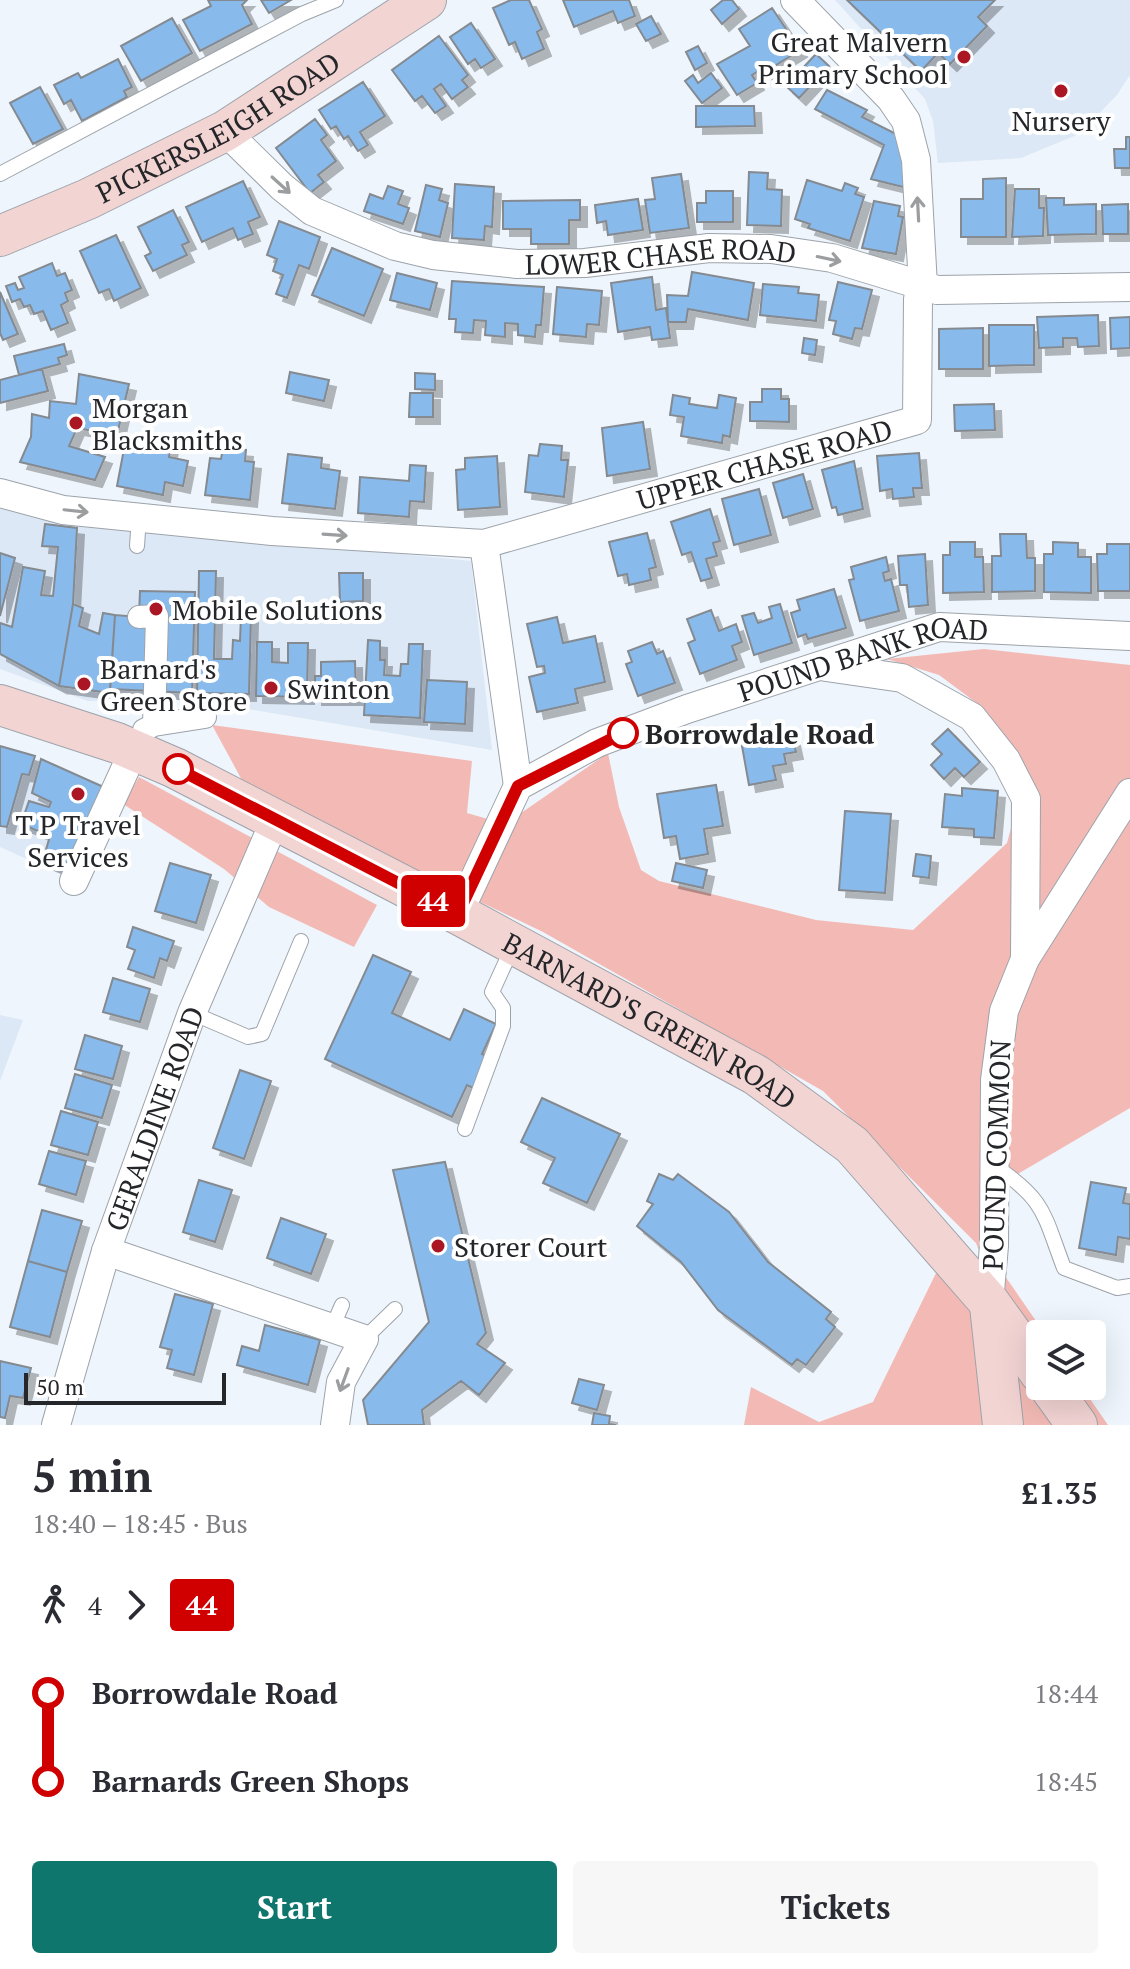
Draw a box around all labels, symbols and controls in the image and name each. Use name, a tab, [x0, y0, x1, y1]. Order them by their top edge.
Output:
place label: Great Malvern Primary School	[758, 23, 948, 92]
street label: PICKERSLEIGH ROAD	[90, 43, 347, 211]
marker: Great Malvern Primary School	[955, 48, 973, 66]
marker: Nursery	[1052, 82, 1070, 100]
place label: Nursery	[1012, 102, 1111, 139]
one-way arrow	[271, 176, 291, 194]
one-way arrow	[910, 196, 925, 223]
street label: LOWER CHASE ROAD	[525, 229, 799, 282]
one-way arrow	[816, 252, 842, 267]
place label: Morgan Blacksmiths	[92, 389, 243, 458]
street label: UPPER CHASE ROAD	[632, 410, 896, 518]
marker: Morgan Blacksmiths	[67, 414, 85, 432]
one-way arrow	[62, 503, 89, 518]
one-way arrow	[321, 527, 348, 542]
place label: Mobile Solutions	[172, 591, 383, 628]
marker: Mobile Solutions	[147, 600, 165, 618]
street label: POUND BANK ROAD	[733, 608, 989, 710]
place label: Barnard's Green Store	[100, 650, 247, 719]
place label: Swinton	[287, 670, 390, 707]
marker: Barnard's Green Store	[75, 675, 93, 693]
marker: Swinton	[262, 679, 280, 697]
place label: Borrowdale Road	[645, 715, 875, 752]
marker: Borrowdale Road	[608, 718, 638, 748]
unlabelled marker	[163, 754, 193, 784]
marker: T P Travel Services	[69, 785, 87, 803]
place label: T P Travel Services	[15, 806, 141, 875]
line badge: 44	[397, 875, 469, 927]
text: 44	[417, 882, 449, 919]
street label: BARNARD'S GREEN ROAD	[497, 923, 804, 1117]
street label: GERALDINE ROAD	[96, 1001, 211, 1236]
street label: POUND COMMON	[973, 1039, 1019, 1271]
place label: Storer Court	[454, 1228, 608, 1265]
marker: Storer Court	[429, 1237, 447, 1255]
map controls	[1026, 1320, 1106, 1400]
button: layers	[1026, 1320, 1106, 1400]
one-way arrow	[336, 1367, 351, 1392]
scale bar	[24, 1369, 226, 1405]
text: 50 m	[36, 1372, 84, 1401]
text: 5 min	[32, 1446, 152, 1505]
text: £1.35	[1021, 1473, 1098, 1513]
text: 18:40 – 18:45 · Bus	[32, 1506, 248, 1540]
icon: walk	[32, 1583, 76, 1627]
icon: forward	[114, 1583, 158, 1627]
text: 44	[186, 1586, 218, 1623]
text: 4	[88, 1588, 102, 1622]
text: Borrowdale Road	[92, 1673, 338, 1713]
text: 18:44	[1034, 1676, 1098, 1710]
text: Barnards Green Shops	[92, 1761, 409, 1801]
text: 18:45	[1034, 1764, 1098, 1798]
button: Start	[32, 1861, 557, 1953]
button: Tickets	[573, 1861, 1098, 1953]

